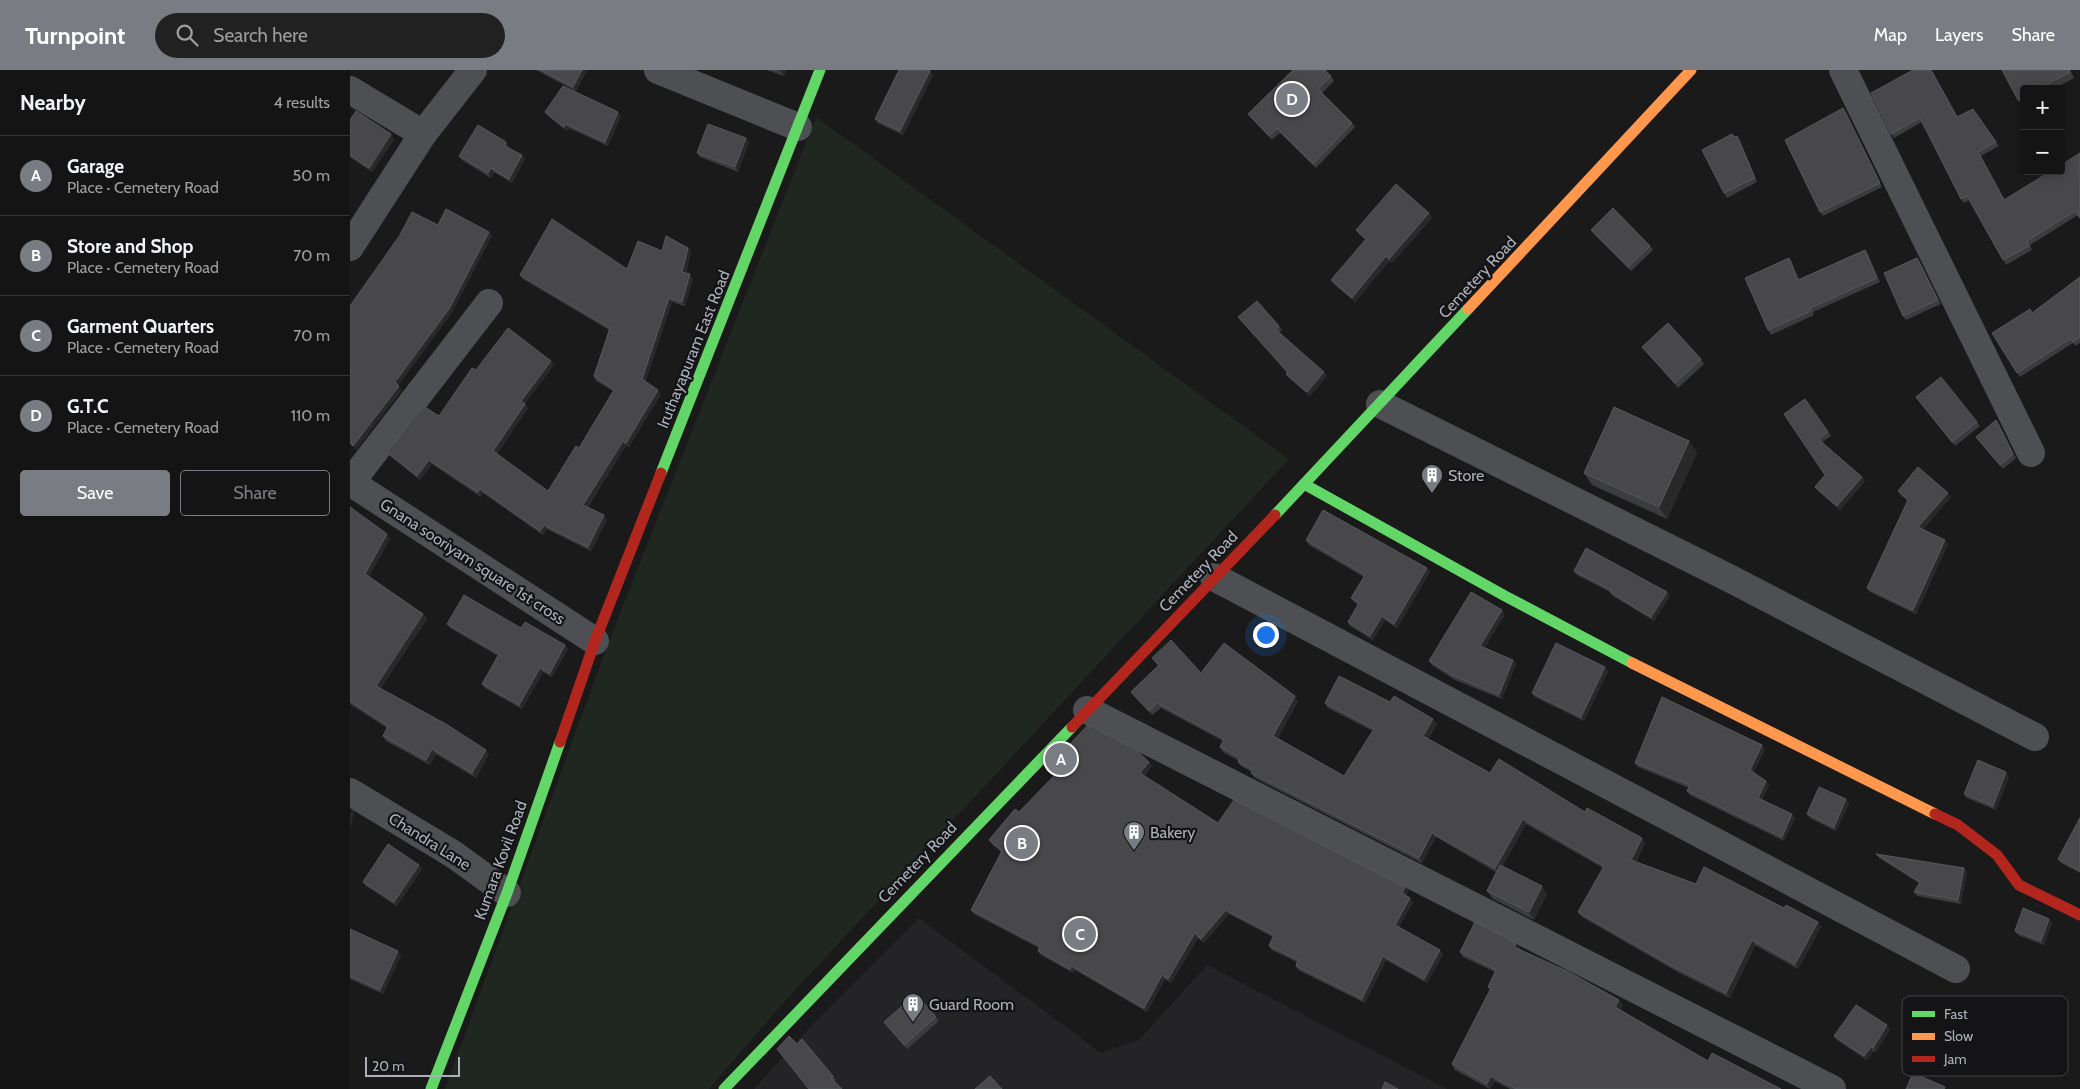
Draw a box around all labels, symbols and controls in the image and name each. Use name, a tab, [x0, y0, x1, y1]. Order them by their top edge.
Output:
search box	[155, 13, 505, 58]
text: Turnpoint	[25, 21, 125, 50]
icon: search	[173, 21, 201, 49]
text: Search here	[213, 24, 308, 47]
text: Map	[1874, 24, 1907, 46]
text: Layers	[1935, 24, 1984, 46]
text: Share	[2012, 24, 2055, 46]
pin: D	[1276, 80, 1308, 118]
map controls	[2020, 85, 2065, 175]
button: +	[2020, 85, 2065, 130]
text: Nearby	[20, 90, 86, 115]
text: 4 results	[273, 93, 330, 112]
button: −	[2020, 130, 2065, 175]
text: Garage	[67, 155, 124, 178]
text: A	[31, 166, 41, 185]
text: 50 m	[293, 166, 330, 185]
text: Place · Cemetery Road	[67, 178, 219, 197]
street label: Cemetery Road	[1435, 232, 1520, 322]
text: Store and Shop	[67, 235, 193, 258]
text: B	[31, 246, 41, 265]
text: 70 m	[293, 246, 330, 265]
text: Place · Cemetery Road	[67, 258, 219, 277]
street label: Iruthayapuram East Road	[653, 267, 734, 431]
text: Garment Quarters	[67, 315, 214, 338]
text: C	[31, 326, 41, 345]
text: 70 m	[293, 326, 330, 345]
text: Place · Cemetery Road	[67, 338, 219, 357]
text: G.T.C	[67, 395, 109, 418]
text: D	[30, 406, 42, 425]
text: 110 m	[291, 406, 330, 425]
text: Place · Cemetery Road	[67, 418, 219, 437]
building icon: Store	[1420, 463, 1444, 494]
place label: Store	[1448, 466, 1484, 485]
button: Save	[20, 470, 170, 516]
button: Share	[180, 470, 330, 516]
street label: Gnana sooriyam square 1st cross	[377, 494, 569, 629]
street label: Cemetery Road	[1155, 527, 1242, 616]
your location	[1253, 622, 1279, 648]
pin: A	[1045, 740, 1077, 778]
street label: Kumara Kovil Road	[470, 798, 531, 922]
street label: Chandra Lane	[385, 809, 474, 874]
street label: Cemetery Road	[874, 818, 961, 907]
building icon: Bakery	[1122, 820, 1146, 851]
place label: Bakery	[1150, 823, 1195, 842]
pin: B	[1006, 824, 1038, 862]
pin: C	[1064, 915, 1096, 953]
building icon: Guard Room	[901, 992, 925, 1023]
place label: Guard Room	[929, 995, 1014, 1014]
legend	[1902, 996, 2068, 1076]
text: Fast	[1944, 1005, 1968, 1023]
text: Slow	[1944, 1027, 1973, 1045]
text: Jam	[1943, 1050, 1966, 1068]
scale bar	[365, 1054, 460, 1077]
text: 20 m	[372, 1057, 405, 1075]

